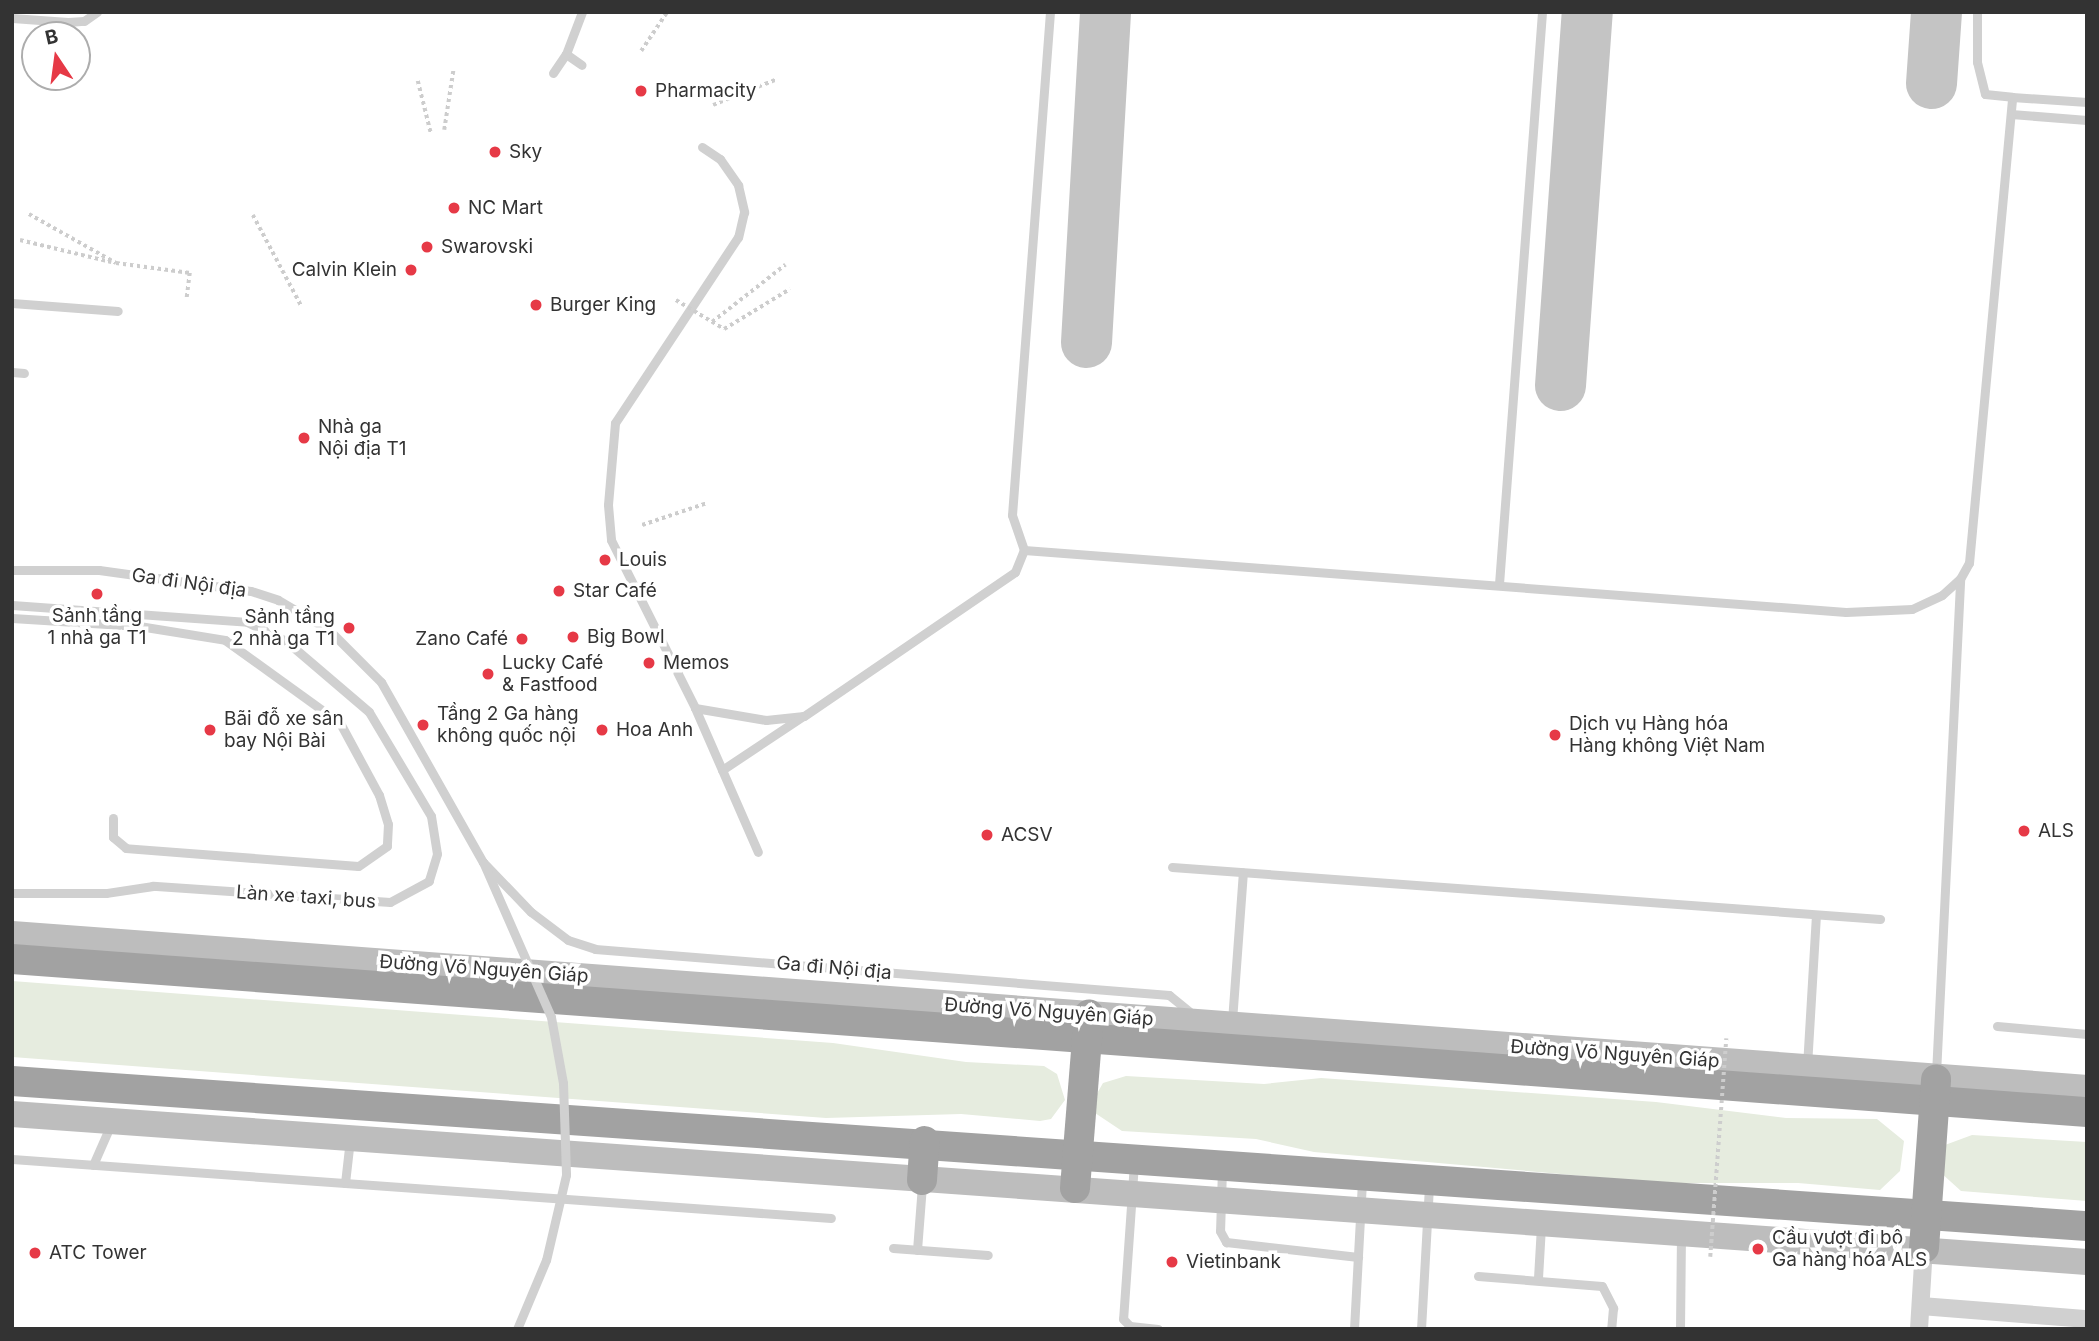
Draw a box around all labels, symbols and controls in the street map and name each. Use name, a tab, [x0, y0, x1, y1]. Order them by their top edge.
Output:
north arrow	[21, 21, 91, 91]
text: B	[43, 24, 60, 50]
place label: Pharmacity	[655, 80, 757, 102]
marker: Pharmacity	[633, 83, 649, 99]
place label: Sky	[509, 141, 542, 163]
marker: Sky	[487, 144, 503, 160]
place label: NC Mart	[468, 197, 543, 219]
marker: NC Mart	[446, 200, 462, 216]
place label: Swarovski	[441, 236, 533, 258]
marker: Swarovski	[419, 239, 435, 255]
place label: Calvin Klein	[292, 259, 397, 281]
marker: Calvin Klein	[403, 262, 419, 278]
place label: Burger King	[550, 294, 656, 316]
marker: Burger King	[528, 297, 544, 313]
place label: Nhà ga Nội địa T1	[318, 416, 407, 460]
marker: Nhà ga Nội địa T1	[296, 430, 312, 446]
place label: Louis	[619, 549, 667, 571]
marker: Louis	[597, 552, 613, 568]
street label: Ga đi Nội địa	[130, 564, 248, 602]
place label: Star Café	[573, 580, 657, 602]
marker: Star Café	[551, 583, 567, 599]
marker: Sảnh tầng 1 nhà ga T1	[89, 586, 105, 602]
place label: Sảnh tầng 1 nhà ga T1	[47, 605, 147, 649]
place label: Sảnh tầng 2 nhà ga T1	[232, 606, 335, 650]
marker: Sảnh tầng 2 nhà ga T1	[341, 620, 357, 636]
place label: Big Bowl	[587, 626, 665, 648]
place label: Zano Café	[415, 628, 508, 650]
marker: Big Bowl	[565, 629, 581, 645]
marker: Zano Café	[514, 631, 530, 647]
place label: Lucky Café & Fastfood	[502, 652, 603, 696]
place label: Memos	[663, 652, 729, 674]
marker: Memos	[641, 655, 657, 671]
marker: Lucky Café & Fastfood	[480, 666, 496, 682]
place label: Tầng 2 Ga hàng không quốc nội	[437, 703, 579, 747]
place label: Bãi đỗ xe sân bay Nội Bài	[224, 708, 344, 752]
place label: Dịch vụ Hàng hóa Hàng không Việt Nam	[1569, 713, 1765, 757]
marker: Tầng 2 Ga hàng không quốc nội	[415, 717, 431, 733]
place label: Hoa Anh	[616, 719, 693, 741]
marker: Bãi đỗ xe sân bay Nội Bài	[202, 722, 218, 738]
marker: Hoa Anh	[594, 722, 610, 738]
marker: Dịch vụ Hàng hóa Hàng không Việt Nam	[1547, 727, 1563, 743]
place label: ALS	[2038, 820, 2074, 842]
marker: ALS	[2016, 823, 2032, 839]
place label: ACSV	[1001, 824, 1053, 846]
marker: ACSV	[979, 827, 995, 843]
street label: Làn xe taxi, bus	[235, 881, 377, 913]
street label: Đường Võ Nguyên Giáp	[379, 950, 589, 988]
street label: Ga đi Nội địa	[775, 952, 893, 984]
street label: Đường Võ Nguyên Giáp	[944, 993, 1154, 1031]
street label: Đường Võ Nguyên Giáp	[1510, 1035, 1720, 1073]
place label: Cầu vượt đi bộ Ga hàng hóa ALS	[1772, 1227, 1927, 1271]
marker: Cầu vượt đi bộ Ga hàng hóa ALS	[1750, 1241, 1766, 1257]
place label: ATC Tower	[49, 1242, 147, 1264]
marker: ATC Tower	[27, 1245, 43, 1261]
place label: Vietinbank	[1186, 1251, 1281, 1273]
marker: Vietinbank	[1164, 1254, 1180, 1270]

